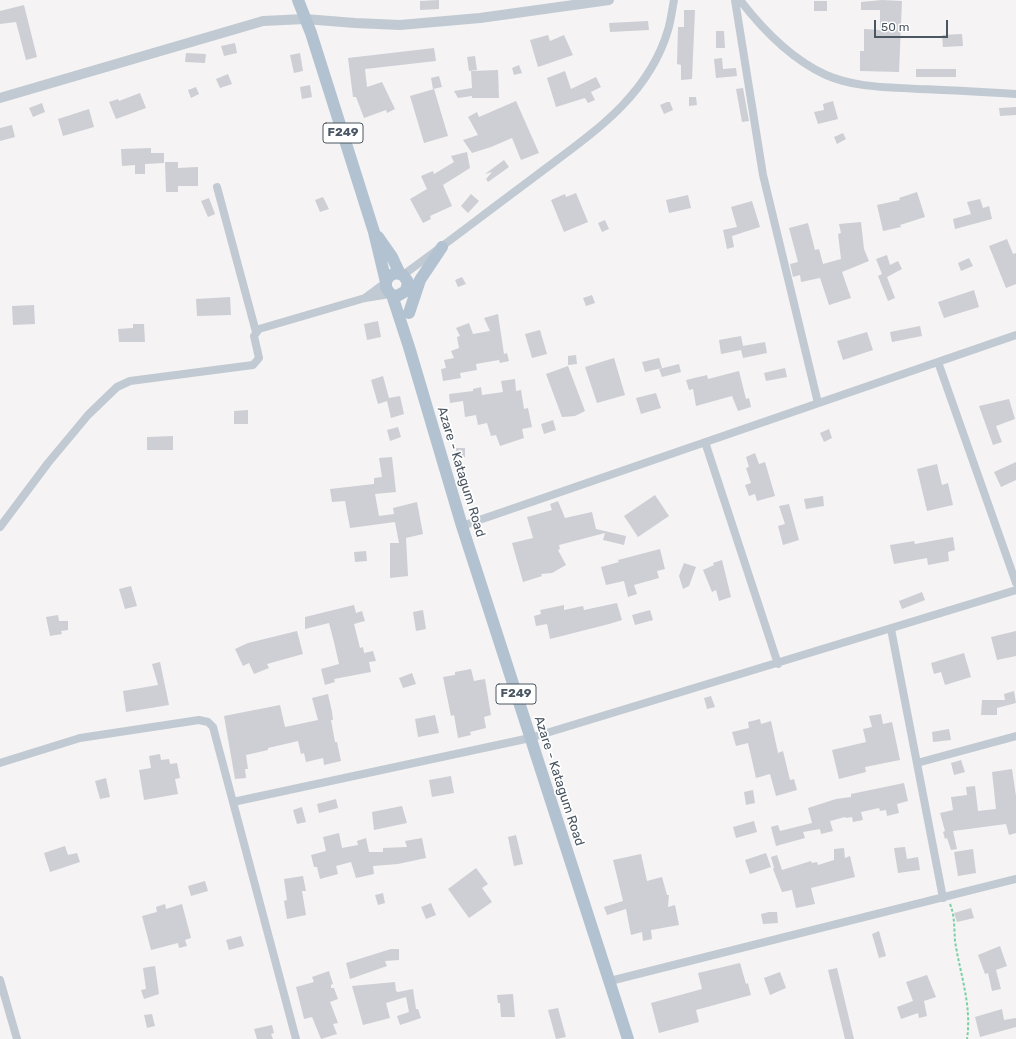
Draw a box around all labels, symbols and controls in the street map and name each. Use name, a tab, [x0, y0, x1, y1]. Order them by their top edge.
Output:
scale bar	[876, 12, 950, 38]
text: 50 m	[881, 20, 909, 34]
road number: F249	[323, 123, 363, 143]
street label: Azare - Katagum Road	[434, 405, 488, 539]
road number: F249	[496, 684, 536, 704]
street label: Azare - Katagum Road	[531, 714, 587, 848]

